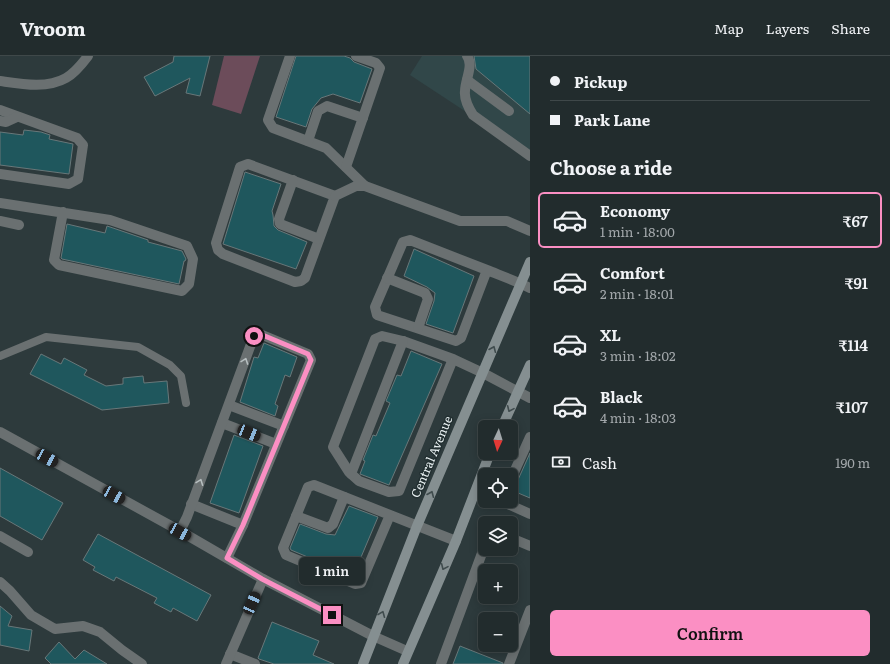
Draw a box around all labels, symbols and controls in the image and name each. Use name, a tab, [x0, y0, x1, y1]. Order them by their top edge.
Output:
text: Vroom	[20, 14, 86, 42]
text: Map	[714, 18, 744, 38]
text: Layers	[766, 18, 809, 38]
text: Share	[831, 18, 870, 38]
text: Pickup	[574, 70, 627, 93]
text: Park Lane	[574, 108, 650, 131]
text: Choose a ride	[550, 154, 672, 181]
text: Economy	[600, 199, 670, 222]
icon: car	[552, 202, 588, 238]
text: ₹67	[843, 209, 868, 232]
text: 1 min · 18:00	[600, 222, 675, 241]
text: Comfort	[600, 261, 665, 284]
icon: car	[552, 264, 588, 300]
text: ₹91	[844, 271, 868, 294]
text: 2 min · 18:01	[600, 284, 674, 303]
text: XL	[600, 323, 621, 346]
icon: car	[552, 326, 588, 362]
route start	[245, 327, 263, 345]
text: ₹114	[838, 333, 868, 356]
one-way arrow	[488, 345, 496, 353]
text: 3 min · 18:02	[600, 346, 675, 365]
one-way arrow	[241, 357, 249, 364]
text: Black	[600, 385, 643, 408]
icon: car	[552, 388, 588, 424]
text: ₹107	[836, 395, 868, 418]
one-way arrow	[507, 404, 515, 412]
text: 4 min · 18:03	[600, 408, 676, 427]
street label: Central Avenue	[406, 413, 456, 500]
north arrow	[478, 420, 518, 460]
map controls	[478, 420, 518, 652]
car	[236, 423, 262, 443]
car	[34, 447, 60, 469]
icon: cash	[550, 451, 572, 473]
text: Cash	[582, 451, 617, 474]
text: 190 m	[835, 453, 870, 472]
button: locate	[478, 468, 518, 508]
one-way arrow	[195, 479, 203, 486]
car	[101, 484, 127, 506]
one-way arrow	[426, 491, 434, 498]
button: layers	[478, 516, 518, 556]
car	[167, 521, 193, 543]
callout: 1 min	[299, 557, 365, 585]
text: 1 min	[315, 561, 349, 580]
one-way arrow	[441, 563, 449, 571]
button: +	[478, 564, 518, 604]
car	[242, 590, 262, 616]
route end	[323, 606, 341, 624]
button: Confirm	[550, 610, 870, 656]
one-way arrow	[377, 611, 385, 618]
button: −	[478, 612, 518, 652]

